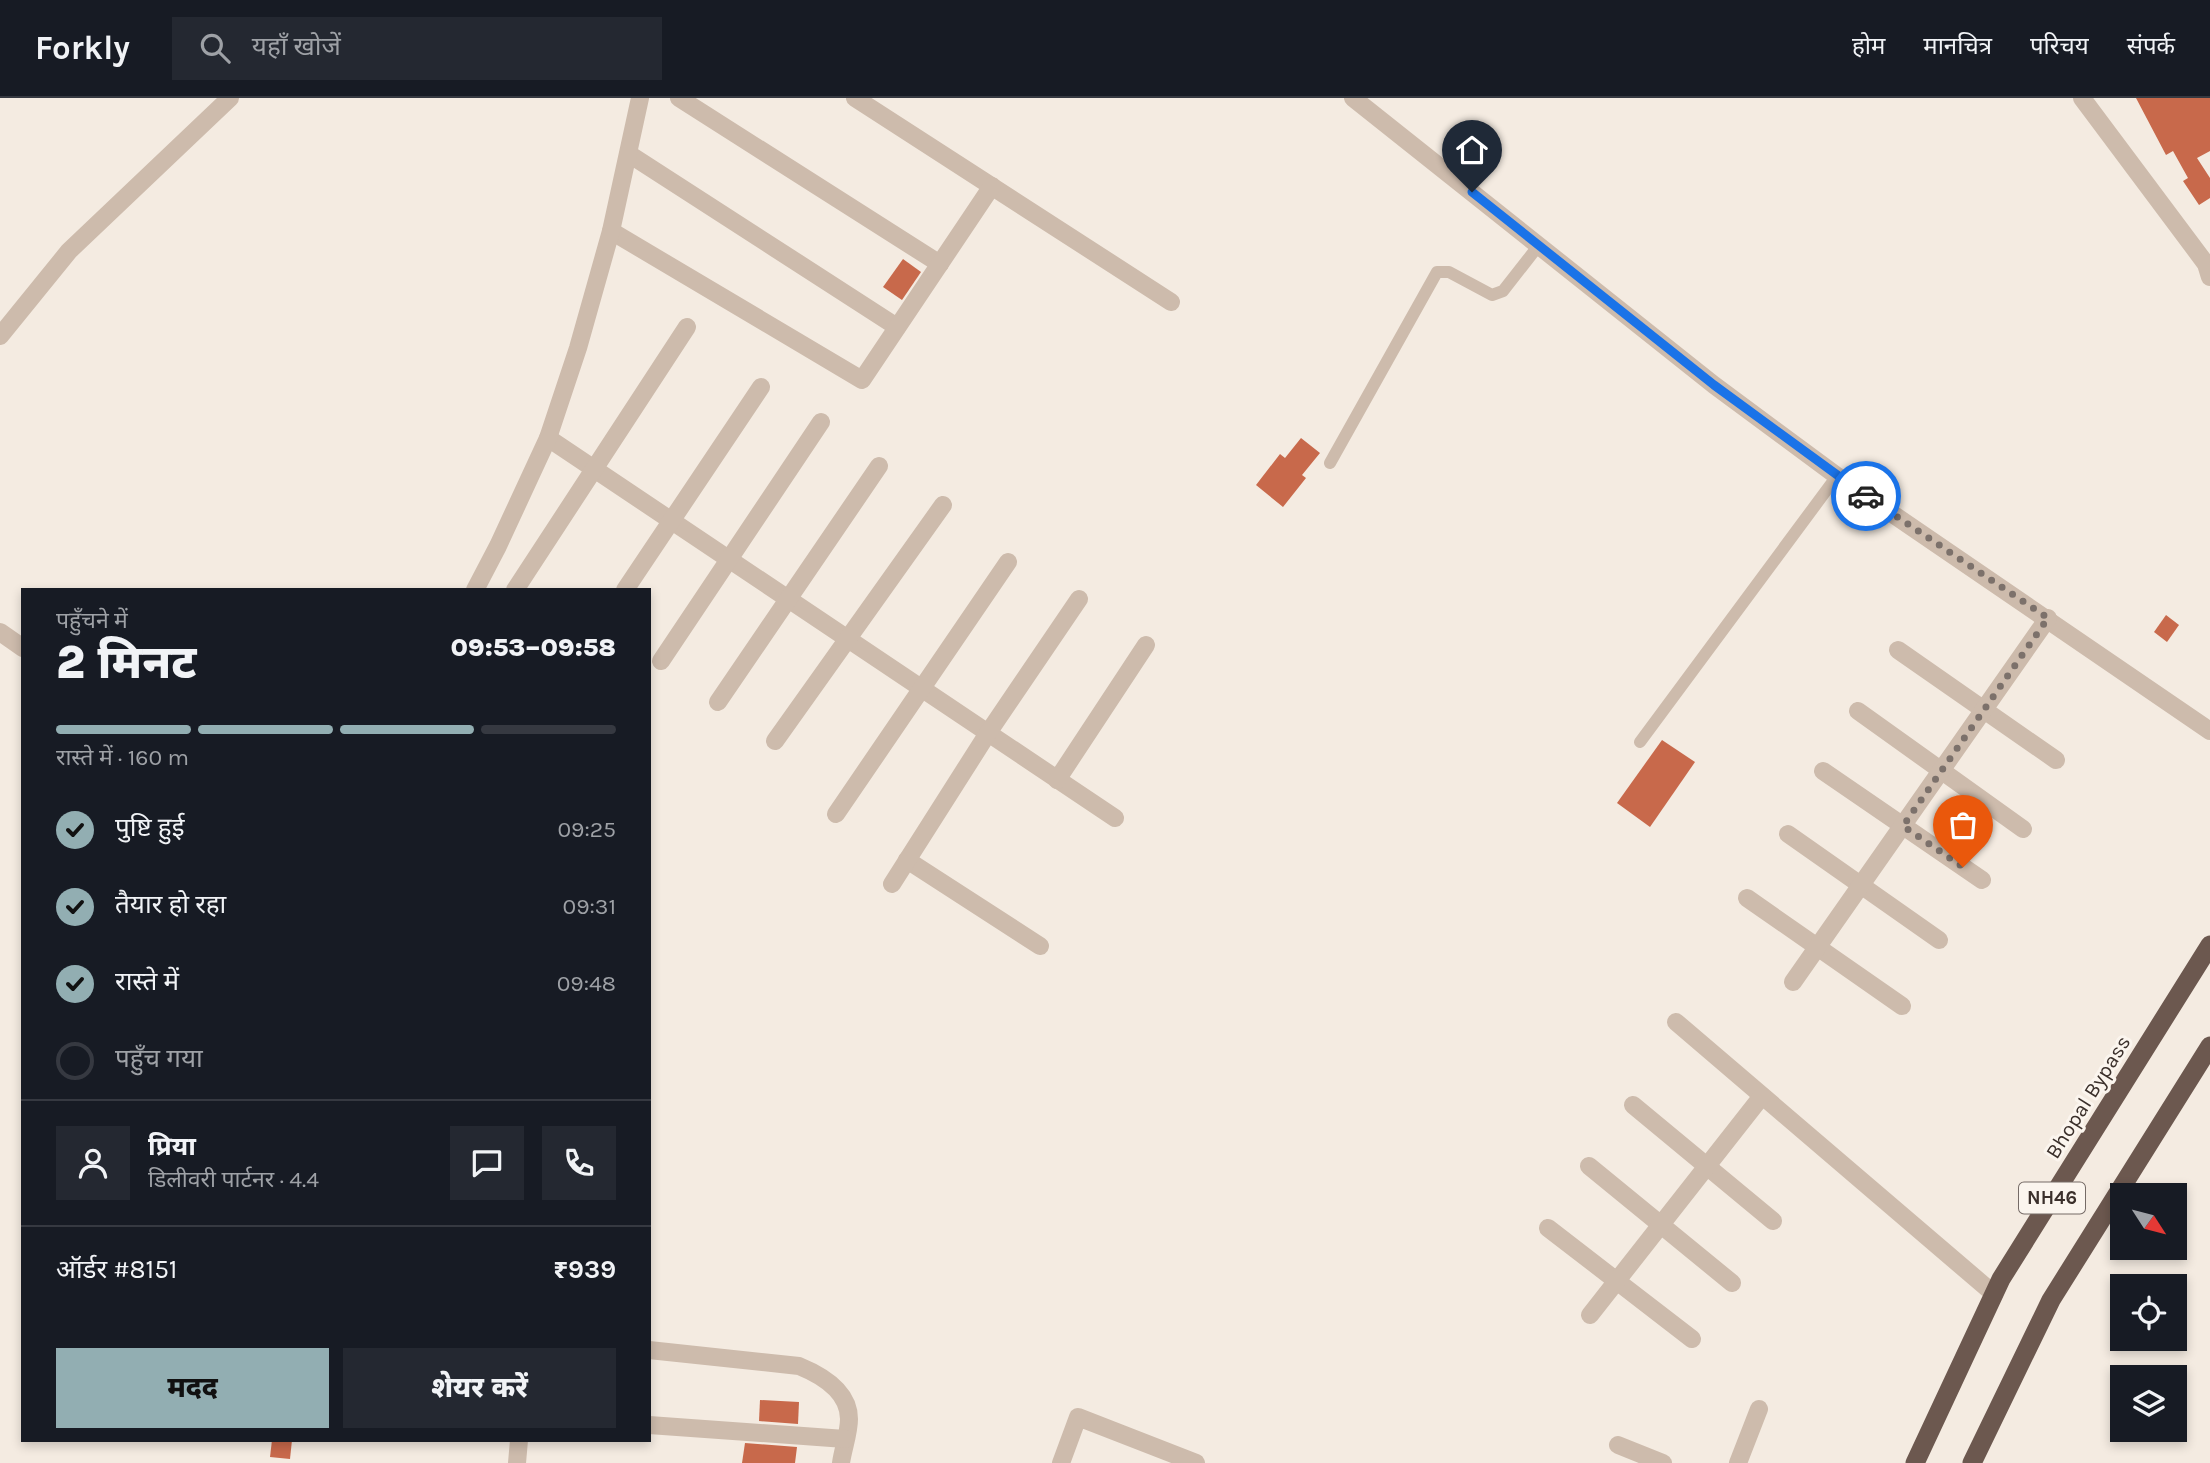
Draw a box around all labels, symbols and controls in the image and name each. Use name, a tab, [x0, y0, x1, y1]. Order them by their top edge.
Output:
search box	[172, 17, 662, 80]
text: Forkly	[35, 29, 130, 67]
icon: search	[196, 29, 234, 67]
text: यहाँ खोजें	[252, 31, 341, 62]
text: होम	[1852, 32, 1885, 60]
text: मानचित्र	[1923, 32, 1992, 60]
text: परिचय	[2030, 32, 2089, 60]
text: संपर्क	[2127, 32, 2175, 60]
pin	[1442, 120, 1502, 192]
icon: home	[1453, 131, 1491, 169]
courier	[1831, 461, 1901, 531]
icon: car	[1847, 477, 1885, 515]
text: पहुँचने में	[56, 607, 128, 634]
text: 09:53–09:58	[450, 632, 616, 663]
text: 2 मिनट	[56, 636, 197, 690]
text: रास्ते में · 160 m	[56, 744, 189, 771]
pin	[1933, 795, 1993, 867]
icon: bag	[1944, 806, 1982, 844]
icon: check	[56, 811, 94, 849]
text: पुष्टि हुई	[115, 812, 184, 843]
text: 09:25	[557, 816, 616, 843]
icon: check	[56, 888, 94, 926]
text: तैयार हो रहा	[115, 889, 226, 920]
text: 09:31	[563, 893, 616, 920]
icon: check	[56, 965, 94, 1003]
text: रास्ते में	[115, 966, 179, 997]
text: 09:48	[557, 970, 616, 997]
street label: Bhopal Bypass	[2041, 1031, 2135, 1163]
text: पहुँच गया	[115, 1043, 203, 1074]
button: person	[56, 1126, 130, 1200]
button: chat	[450, 1126, 524, 1200]
button: phone	[542, 1126, 616, 1200]
text: प्रिया	[148, 1131, 196, 1162]
text: डिलीवरी पार्टनर · 4.4	[148, 1166, 319, 1193]
road number: NH46	[2019, 1182, 2085, 1214]
north arrow	[2110, 1183, 2188, 1260]
map controls	[2110, 1183, 2187, 1442]
text: ऑर्डर #8151	[56, 1254, 177, 1285]
text: ₹939	[553, 1254, 616, 1285]
button: locate	[2110, 1274, 2187, 1351]
button: मदद	[56, 1348, 329, 1428]
button: शेयर करें	[343, 1348, 616, 1428]
button: layers	[2110, 1365, 2187, 1442]

